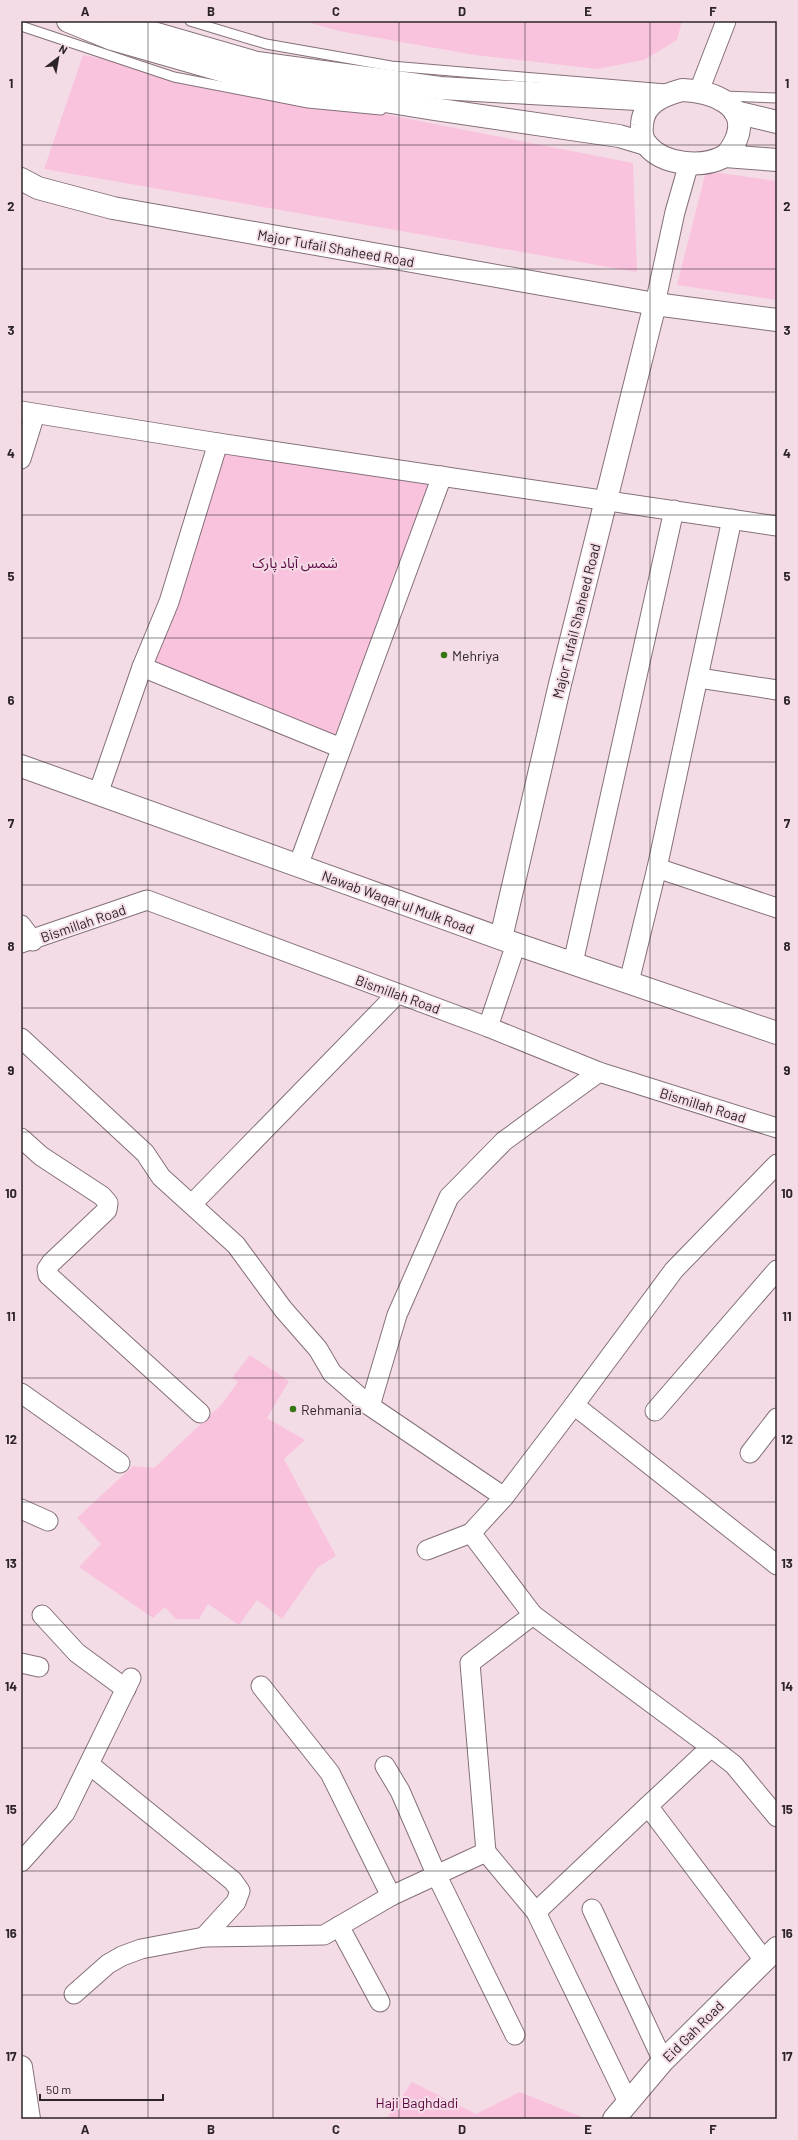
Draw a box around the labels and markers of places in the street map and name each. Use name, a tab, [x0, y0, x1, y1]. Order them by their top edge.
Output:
place label: Mehriya	[452, 647, 499, 664]
marker: Mehriya	[439, 650, 449, 660]
place label: Rehmania	[301, 1401, 362, 1418]
marker: Rehmania	[288, 1404, 298, 1414]

